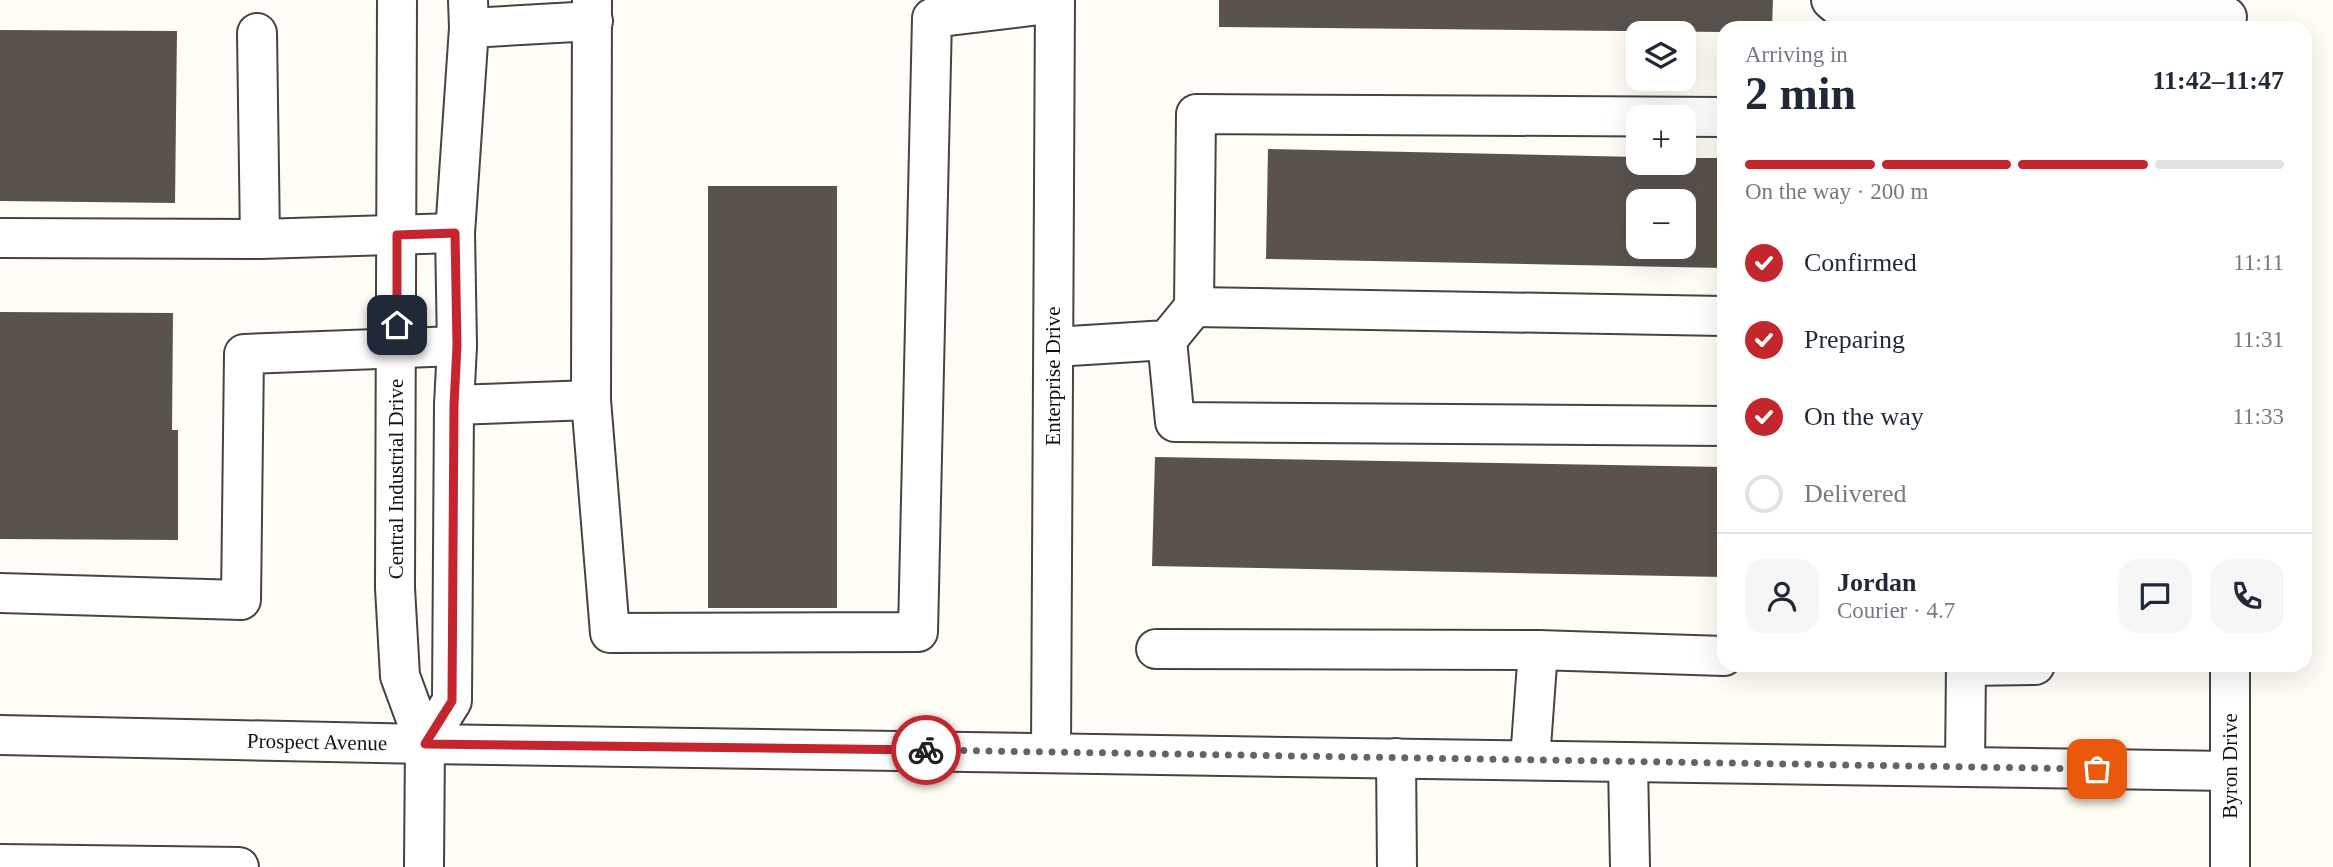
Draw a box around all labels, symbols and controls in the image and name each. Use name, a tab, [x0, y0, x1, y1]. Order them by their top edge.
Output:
map controls	[1626, 21, 1696, 259]
button: layers	[1626, 21, 1696, 91]
text: Arriving in	[1745, 42, 1848, 67]
text: 11:42–11:47	[2153, 66, 2284, 95]
text: 2 min	[1745, 68, 1856, 119]
button: +	[1626, 105, 1696, 175]
text: On the way · 200 m	[1745, 179, 1928, 204]
button: −	[1626, 189, 1696, 259]
icon: check	[1745, 244, 1783, 282]
text: Confirmed	[1804, 248, 1917, 277]
text: 11:11	[2233, 250, 2284, 275]
pin	[367, 295, 427, 355]
icon: home	[378, 306, 416, 344]
street label: Enterprise Drive	[1041, 306, 1065, 446]
icon: check	[1745, 321, 1783, 359]
text: Preparing	[1804, 325, 1905, 354]
text: 11:31	[2232, 327, 2284, 352]
street label: Central Industrial Drive	[384, 379, 408, 579]
icon: check	[1745, 398, 1783, 436]
text: On the way	[1804, 402, 1924, 431]
text: 11:33	[2232, 404, 2284, 429]
text: Delivered	[1804, 479, 1907, 508]
button: person	[1745, 559, 1819, 633]
button: chat	[2118, 559, 2192, 633]
button: phone	[2210, 559, 2284, 633]
text: Jordan	[1837, 568, 1916, 597]
text: Courier · 4.7	[1837, 598, 1955, 623]
street label: Byron Drive	[2218, 713, 2242, 819]
courier	[891, 715, 961, 785]
street label: Prospect Avenue	[247, 729, 387, 755]
icon: bike	[907, 731, 945, 769]
pin	[2067, 739, 2127, 799]
icon: bag	[2078, 750, 2116, 788]

